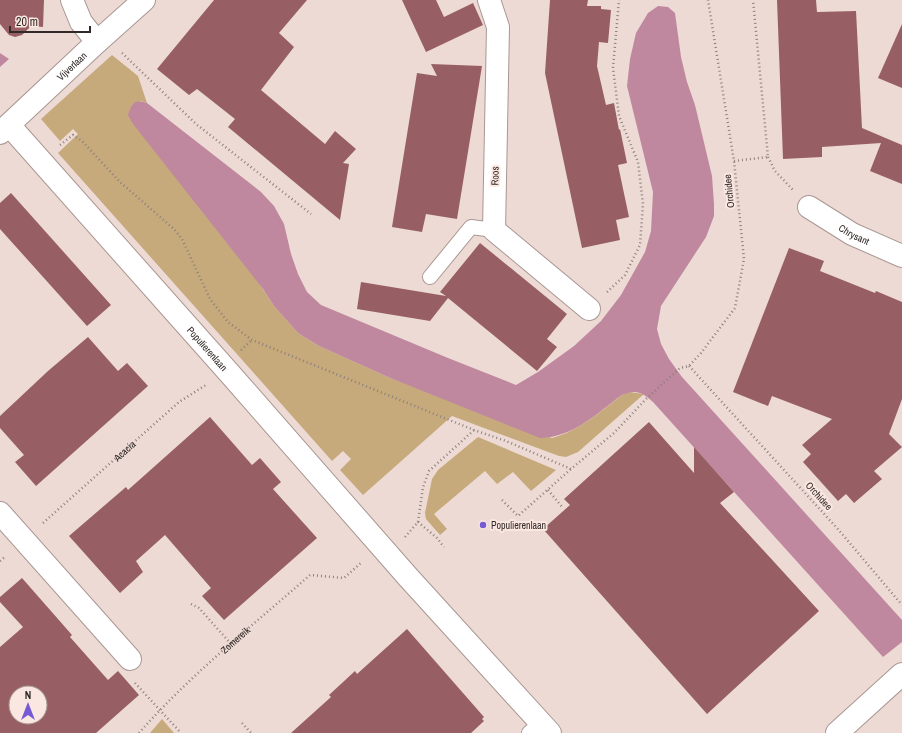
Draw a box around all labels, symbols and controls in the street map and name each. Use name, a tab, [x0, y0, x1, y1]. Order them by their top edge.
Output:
scale bar	[10, 8, 90, 34]
text: 20 m	[16, 14, 38, 30]
street label: Vijverlaan	[54, 49, 89, 83]
street label: Roos	[488, 166, 502, 186]
street label: Orchidee	[721, 173, 737, 208]
street label: Chrysant	[837, 221, 872, 248]
street label: Populierenlaan	[184, 324, 231, 374]
street label: Acacia	[110, 437, 138, 464]
street label: Orchidee	[803, 479, 835, 513]
place label: Populierenlaan	[491, 519, 546, 532]
marker: Populierenlaan	[478, 520, 488, 530]
street label: Zomereik	[218, 623, 253, 656]
north arrow	[8, 685, 48, 725]
text: N	[25, 688, 31, 702]

